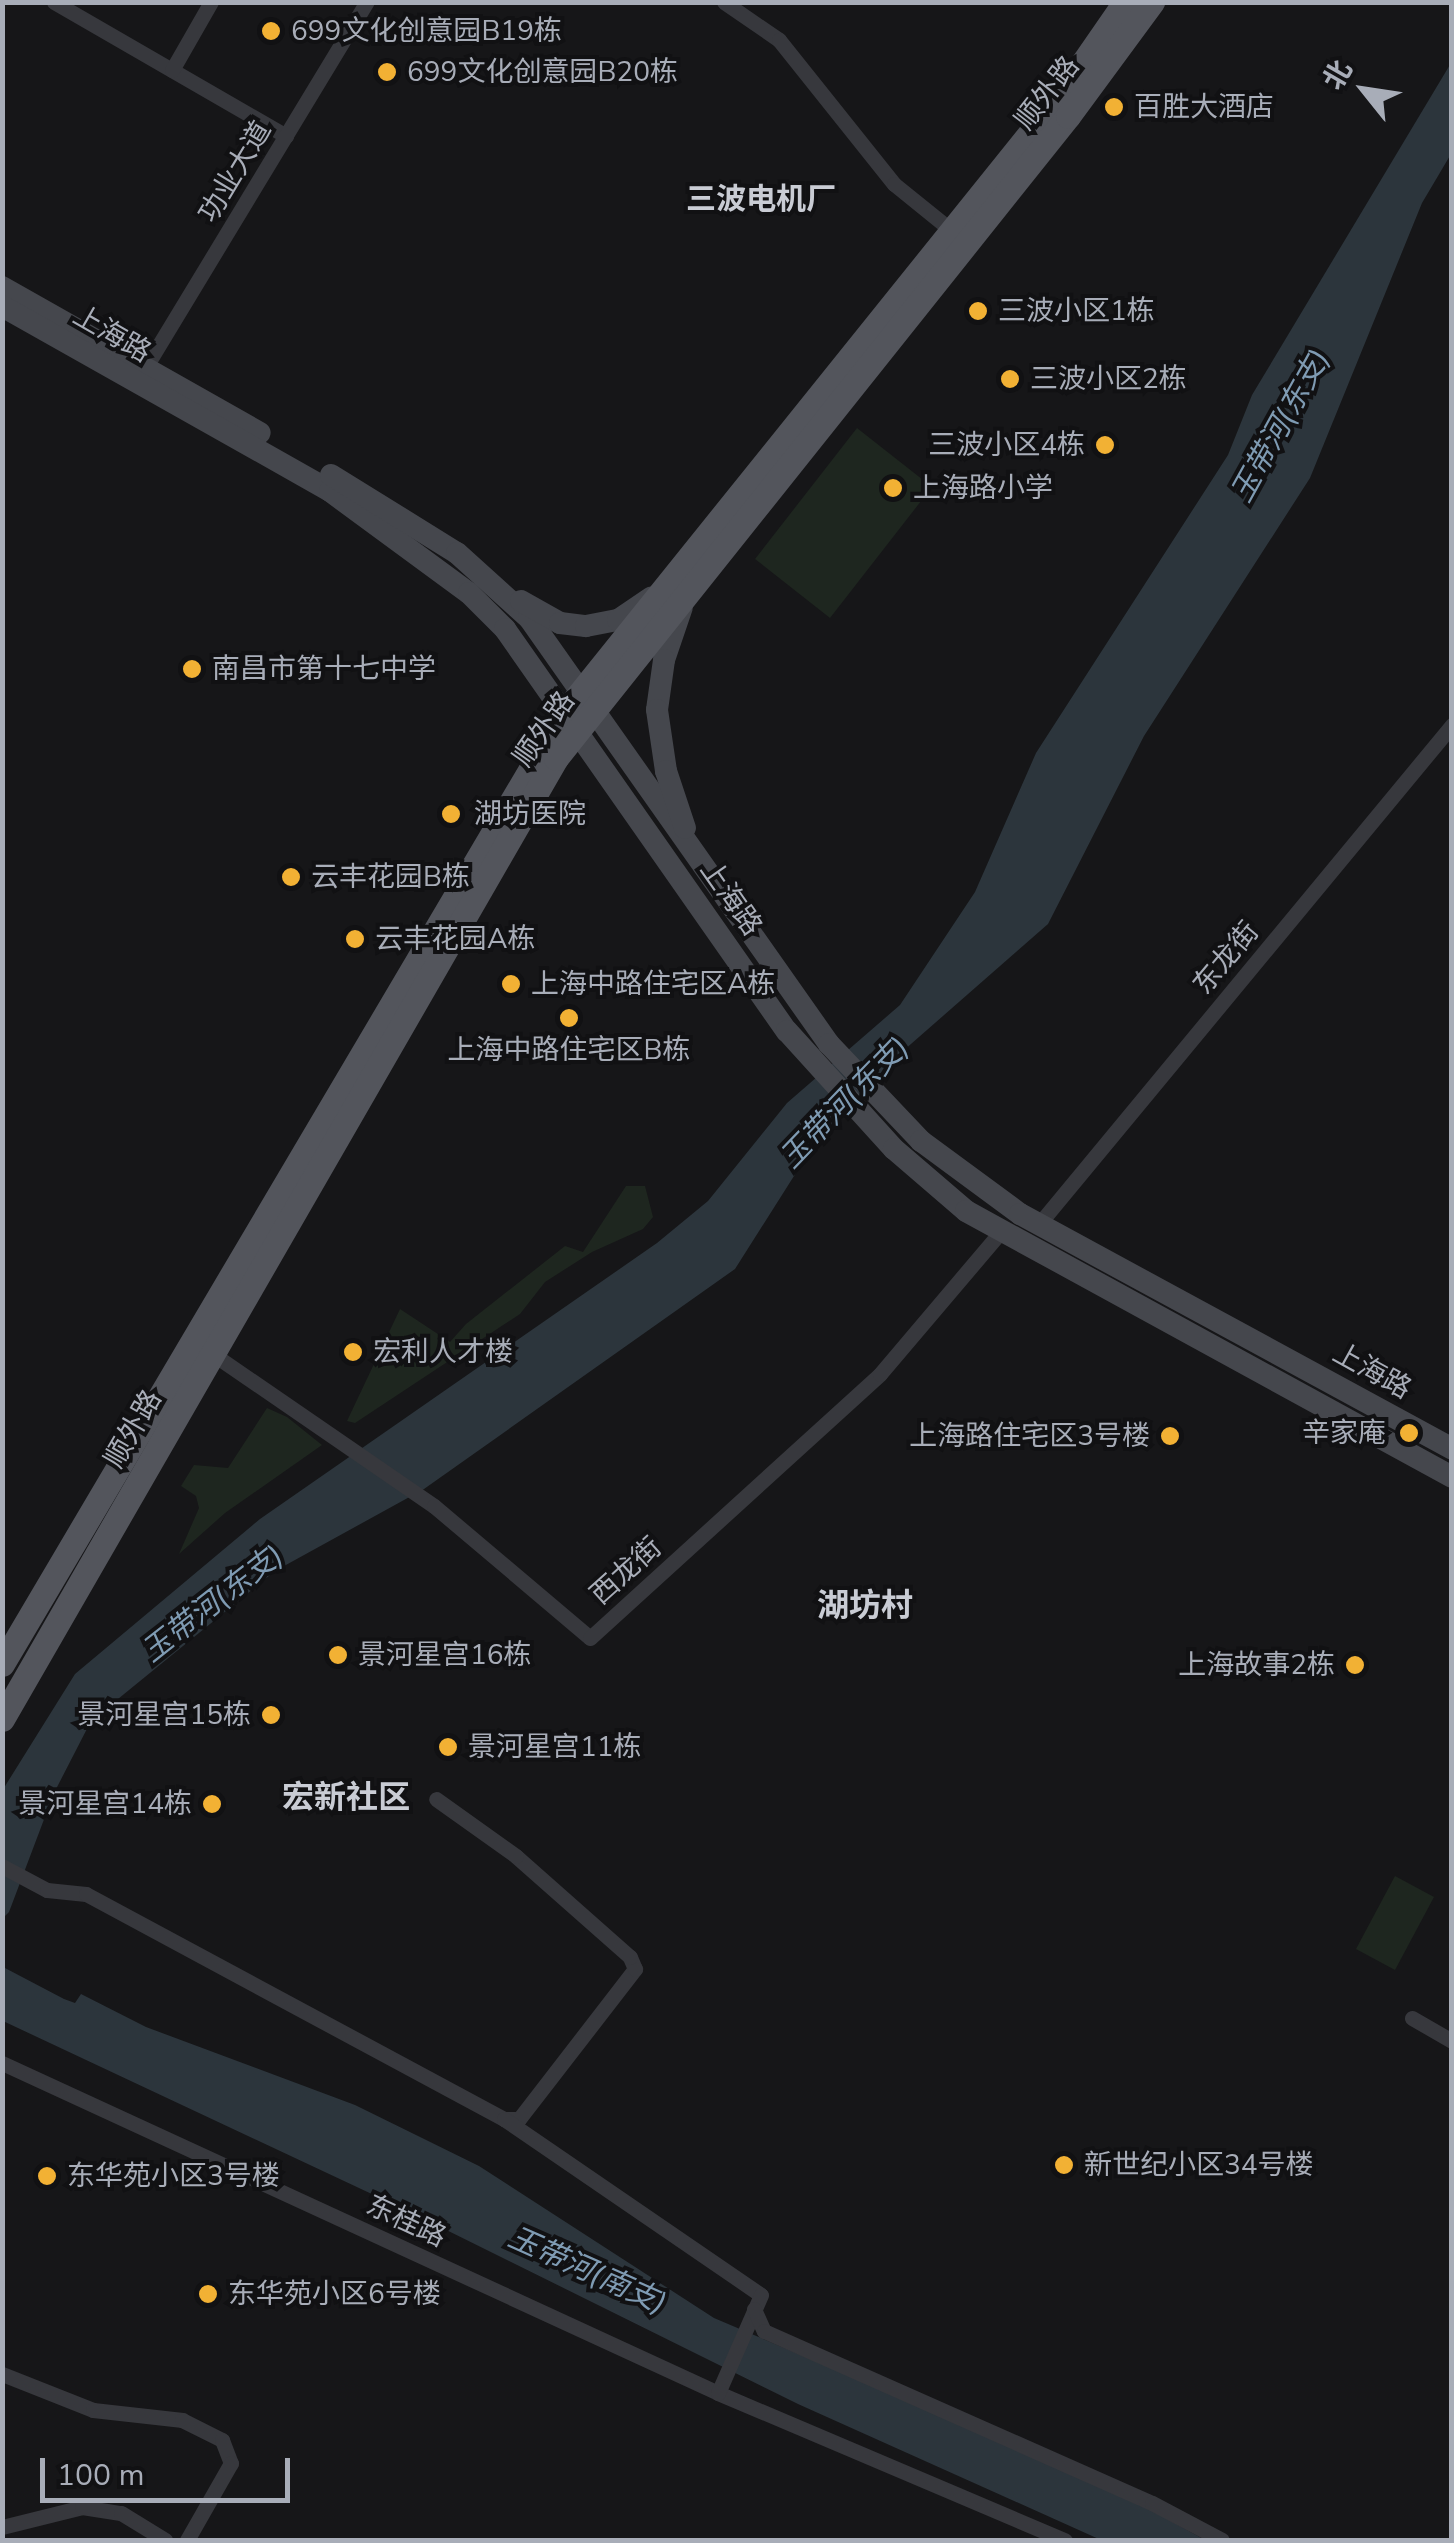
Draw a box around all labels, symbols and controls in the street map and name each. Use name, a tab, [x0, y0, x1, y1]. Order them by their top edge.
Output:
place label: 699文化创意园B19栋	[291, 14, 562, 48]
marker: 699文化创意园B19栋	[260, 20, 282, 42]
north arrow	[1314, 40, 1414, 140]
street label: 顺外路	[1008, 50, 1086, 136]
text: 北	[1315, 53, 1361, 97]
place label: 699文化创意园B20栋	[407, 55, 678, 89]
marker: 699文化创意园B20栋	[376, 61, 398, 83]
place label: 百胜大酒店	[1134, 90, 1274, 124]
marker: 百胜大酒店	[1103, 96, 1125, 118]
street label: 功业大道	[192, 115, 278, 229]
district label: 三波电机厂	[686, 182, 836, 218]
place label: 三波小区1栋	[998, 294, 1155, 328]
street label: 上海路	[67, 298, 157, 370]
marker: 三波小区1栋	[967, 300, 989, 322]
water label: 玉带河(东支)	[1224, 343, 1338, 509]
place label: 三波小区2栋	[1030, 362, 1187, 396]
marker: 三波小区2栋	[999, 368, 1021, 390]
place label: 三波小区4栋	[928, 428, 1085, 462]
marker: 三波小区4栋	[1094, 434, 1116, 456]
place label: 上海路小学	[913, 471, 1053, 505]
marker: 上海路小学	[882, 477, 904, 499]
place label: 南昌市第十七中学	[212, 652, 436, 686]
marker: 南昌市第十七中学	[181, 658, 203, 680]
street label: 顺外路	[506, 685, 582, 773]
place label: 湖坊医院	[474, 797, 586, 831]
marker: 湖坊医院	[438, 801, 464, 827]
street label: 上海路	[693, 854, 769, 942]
place label: 云丰花园B栋	[311, 860, 470, 894]
marker: 云丰花园B栋	[280, 866, 302, 888]
street label: 东龙街	[1186, 915, 1266, 1001]
place label: 云丰花园A栋	[375, 922, 535, 956]
marker: 云丰花园A栋	[344, 928, 366, 950]
place label: 上海中路住宅区A栋	[531, 967, 775, 1001]
marker: 上海中路住宅区A栋	[500, 973, 522, 995]
marker: 上海中路住宅区B栋	[558, 1007, 580, 1029]
water label: 玉带河(东支)	[773, 1030, 917, 1176]
place label: 上海中路住宅区B栋	[448, 1033, 690, 1067]
place label: 宏利人才楼	[373, 1335, 513, 1369]
street label: 上海路	[1327, 1336, 1417, 1406]
marker: 宏利人才楼	[342, 1341, 364, 1363]
street label: 顺外路	[97, 1384, 169, 1474]
place label: 辛家庵	[1302, 1416, 1386, 1450]
place label: 上海路住宅区3号楼	[909, 1419, 1150, 1453]
marker: 辛家庵	[1396, 1420, 1422, 1446]
marker: 上海路住宅区3号楼	[1159, 1425, 1181, 1447]
street label: 西龙街	[584, 1530, 668, 1612]
water label: 玉带河(东支)	[135, 1538, 291, 1670]
district label: 湖坊村	[817, 1587, 913, 1625]
place label: 景河星宫16栋	[358, 1638, 532, 1672]
marker: 景河星宫16栋	[327, 1644, 349, 1666]
place label: 上海故事2栋	[1178, 1648, 1335, 1682]
marker: 上海故事2栋	[1344, 1654, 1366, 1676]
place label: 景河星宫15栋	[77, 1698, 251, 1732]
marker: 景河星宫15栋	[260, 1704, 282, 1726]
place label: 景河星宫11栋	[468, 1730, 642, 1764]
marker: 景河星宫11栋	[437, 1736, 459, 1758]
district label: 宏新社区	[282, 1779, 410, 1817]
place label: 景河星宫14栋	[18, 1787, 192, 1821]
marker: 景河星宫14栋	[201, 1793, 223, 1815]
place label: 新世纪小区34号楼	[1084, 2148, 1314, 2182]
marker: 新世纪小区34号楼	[1053, 2154, 1075, 2176]
place label: 东华苑小区3号楼	[67, 2159, 280, 2193]
marker: 东华苑小区3号楼	[36, 2165, 58, 2187]
street label: 东桂路	[361, 2188, 451, 2254]
water label: 玉带河(南支)	[502, 2220, 672, 2322]
place label: 东华苑小区6号楼	[228, 2277, 441, 2311]
marker: 东华苑小区6号楼	[197, 2283, 219, 2305]
scale bar	[45, 2438, 295, 2500]
text: 100 m	[57, 2455, 144, 2496]

